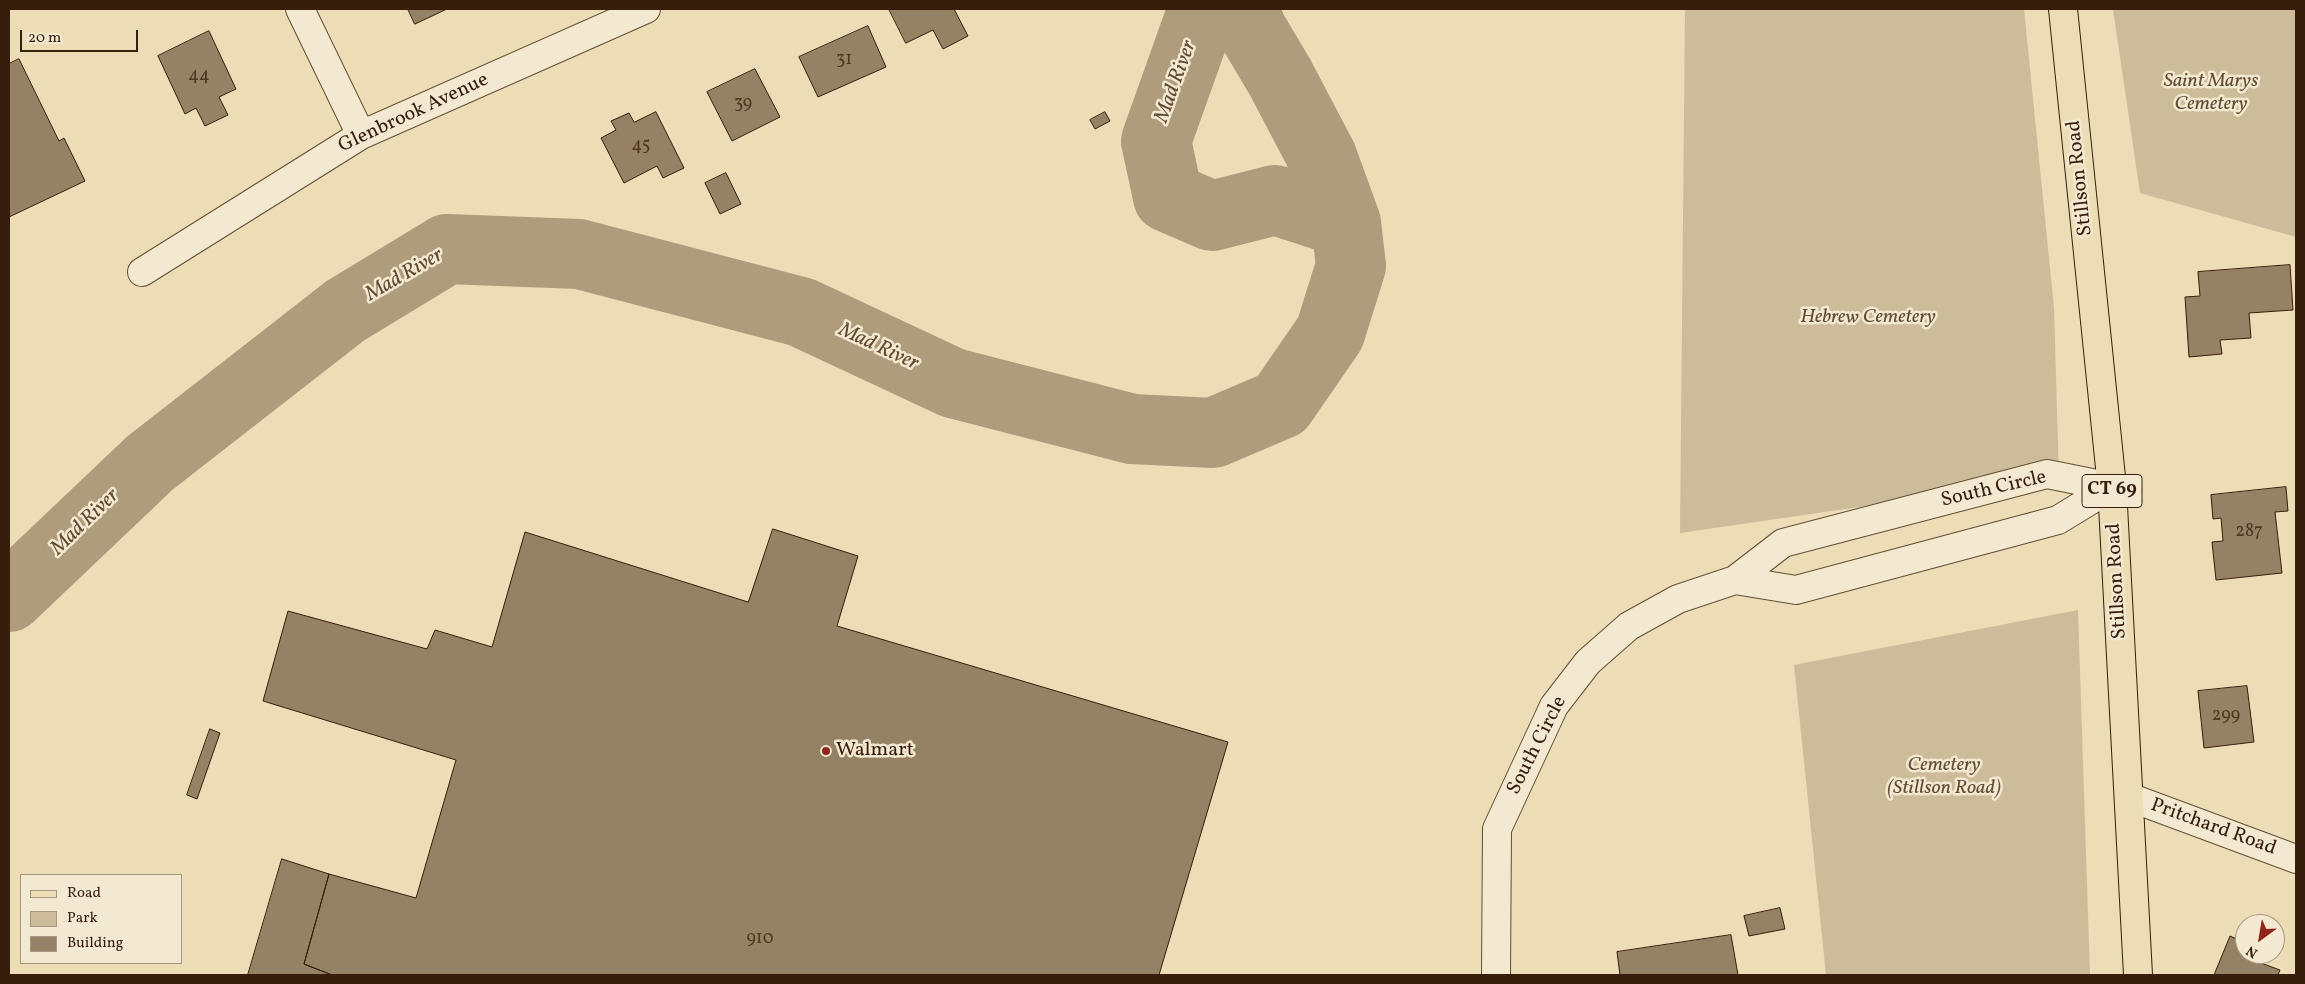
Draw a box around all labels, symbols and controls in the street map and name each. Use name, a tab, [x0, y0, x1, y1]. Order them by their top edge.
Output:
scale bar	[22, 20, 140, 52]
text: 20 m	[28, 28, 61, 49]
water label: Mad River	[1151, 38, 1203, 126]
house number: 31	[836, 50, 852, 72]
house number: 44	[188, 66, 210, 88]
street label: Glenbrook Avenue	[335, 69, 493, 159]
park label: Saint Marys Cemetery	[2164, 70, 2258, 117]
house number: 39	[734, 94, 752, 116]
street label: Stillson Road	[2063, 119, 2099, 237]
house number: 45	[632, 136, 650, 158]
water label: Mad River	[362, 244, 448, 308]
park label: Hebrew Cemetery	[1800, 306, 1936, 330]
water label: Mad River	[834, 319, 922, 377]
street label: South Circle	[1939, 466, 2049, 514]
road number: CT 69	[2082, 474, 2142, 508]
water label: Mad River	[46, 484, 126, 562]
street label: Stillson Road	[2103, 522, 2133, 640]
house number: 287	[2235, 522, 2263, 544]
street label: South Circle	[1503, 693, 1573, 799]
house number: 299	[2212, 706, 2240, 728]
place label: Walmart	[836, 739, 914, 763]
marker: Walmart	[820, 745, 832, 757]
park label: Cemetery (Stillson Road)	[1887, 754, 2001, 801]
street label: Pritchard Road	[2147, 794, 2279, 862]
legend	[20, 874, 182, 964]
text: Road	[67, 883, 101, 904]
text: Park	[67, 908, 98, 929]
north arrow	[2235, 914, 2285, 964]
house number: 910	[746, 929, 774, 951]
text: Building	[67, 933, 123, 954]
text: N	[2243, 941, 2262, 962]

